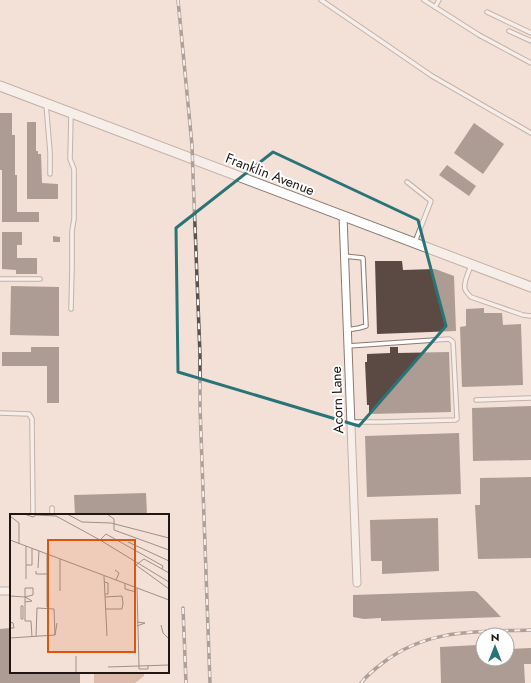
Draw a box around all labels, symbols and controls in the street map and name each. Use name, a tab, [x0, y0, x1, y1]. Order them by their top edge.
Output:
street label: Franklin Avenue	[223, 148, 317, 200]
street label: Acorn Lane	[326, 366, 348, 434]
inset map	[10, 514, 169, 673]
north arrow	[475, 627, 515, 667]
text: N	[491, 629, 499, 645]

